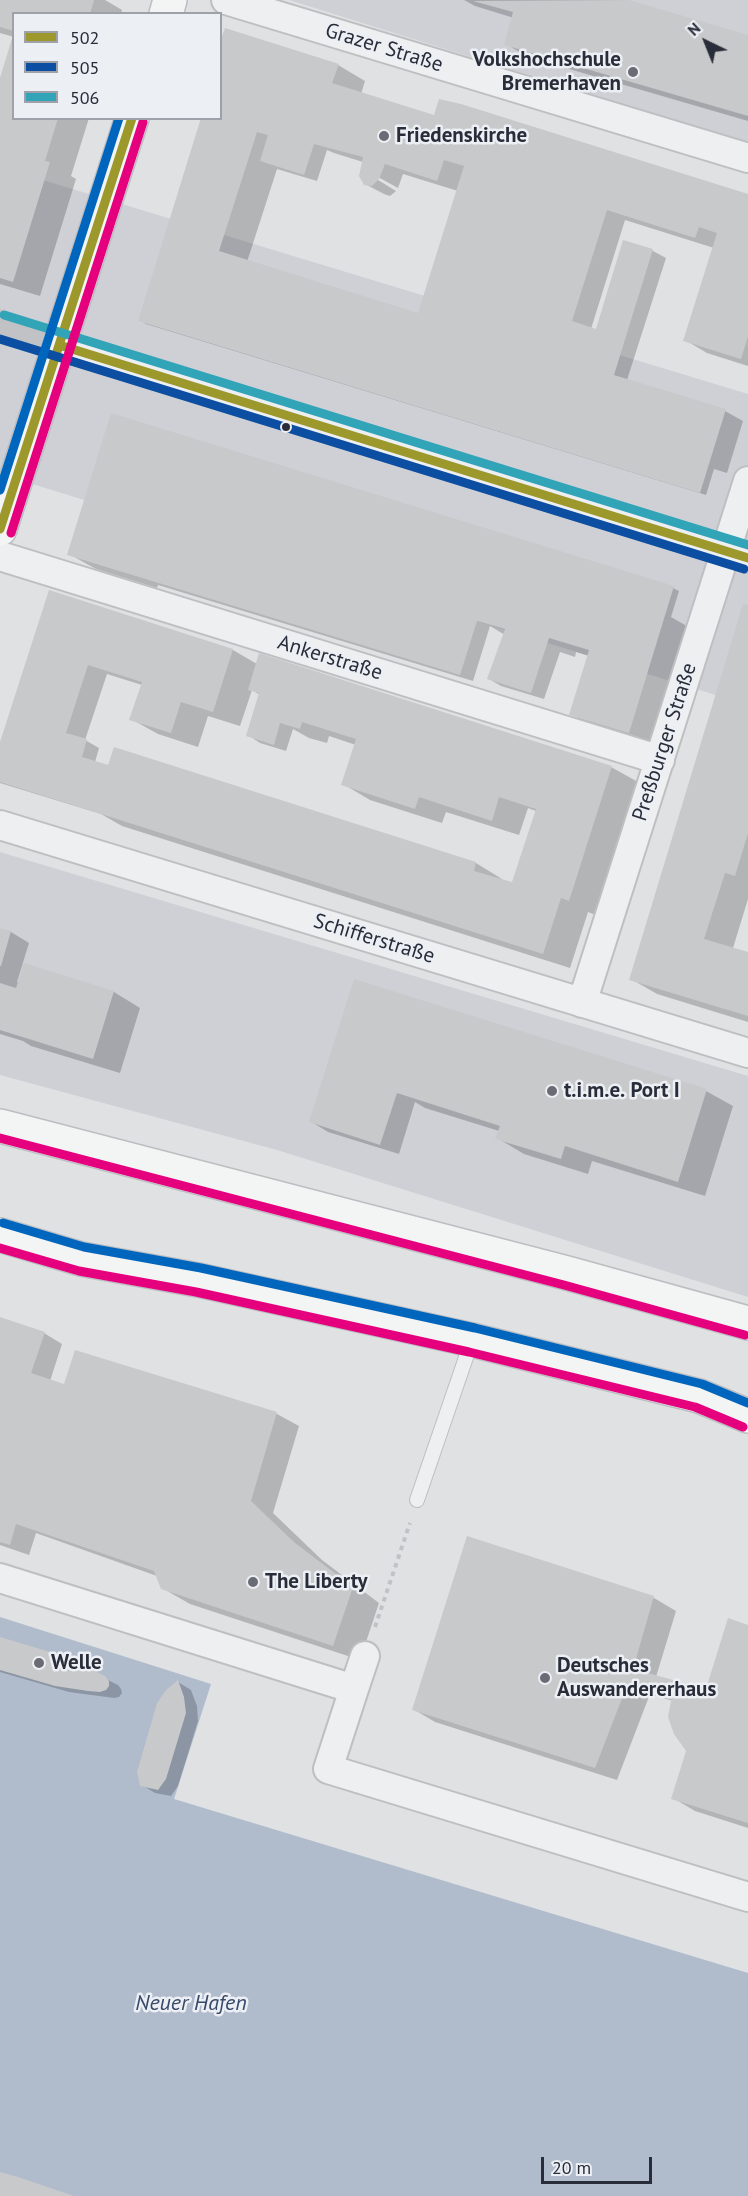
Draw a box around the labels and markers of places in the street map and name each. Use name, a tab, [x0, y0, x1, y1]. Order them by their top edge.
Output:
place label: Volkshochschule Bremerhaven	[472, 47, 621, 97]
marker: Volkshochschule Bremerhaven	[626, 65, 640, 79]
place label: Friedenskirche	[396, 123, 527, 149]
marker: Friedenskirche	[377, 129, 391, 143]
unlabelled marker	[280, 421, 292, 433]
place label: t.i.m.e. Port I	[564, 1078, 680, 1104]
marker: t.i.m.e. Port I	[545, 1084, 559, 1098]
place label: The Liberty	[265, 1569, 368, 1595]
marker: The Liberty	[246, 1575, 260, 1589]
place label: Welle	[51, 1650, 102, 1676]
place label: Deutsches Auswandererhaus	[557, 1653, 716, 1703]
marker: Welle	[32, 1656, 46, 1670]
marker: Deutsches Auswandererhaus	[538, 1671, 552, 1685]

